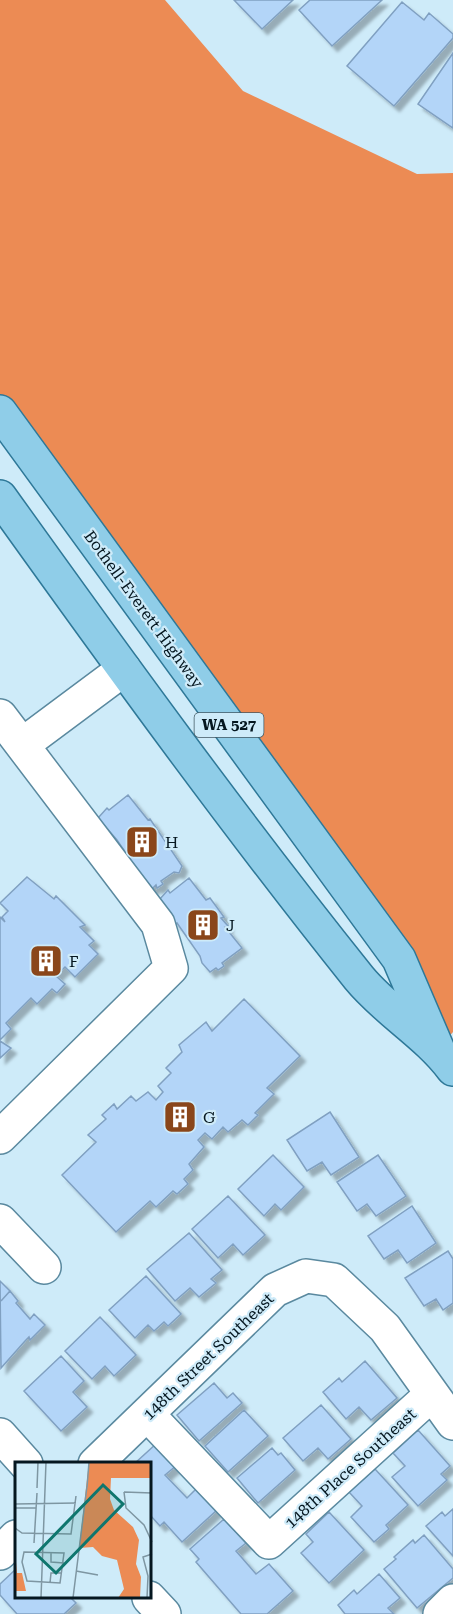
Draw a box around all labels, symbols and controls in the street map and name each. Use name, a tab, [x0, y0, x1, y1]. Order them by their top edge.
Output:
street label: Bothell-Everett Highway	[80, 527, 207, 692]
road number: WA 527	[194, 713, 264, 737]
building icon: H	[124, 824, 160, 860]
place label: H	[165, 833, 178, 852]
building icon: J	[185, 907, 221, 943]
place label: J	[226, 916, 235, 935]
building icon: F	[28, 943, 64, 979]
place label: F	[69, 952, 79, 971]
building icon: G	[162, 1099, 198, 1135]
place label: G	[203, 1108, 216, 1127]
street label: 148th Street Southeast	[139, 1289, 278, 1424]
street label: 148th Place Southeast	[281, 1404, 420, 1532]
inset map	[15, 1462, 152, 1599]

